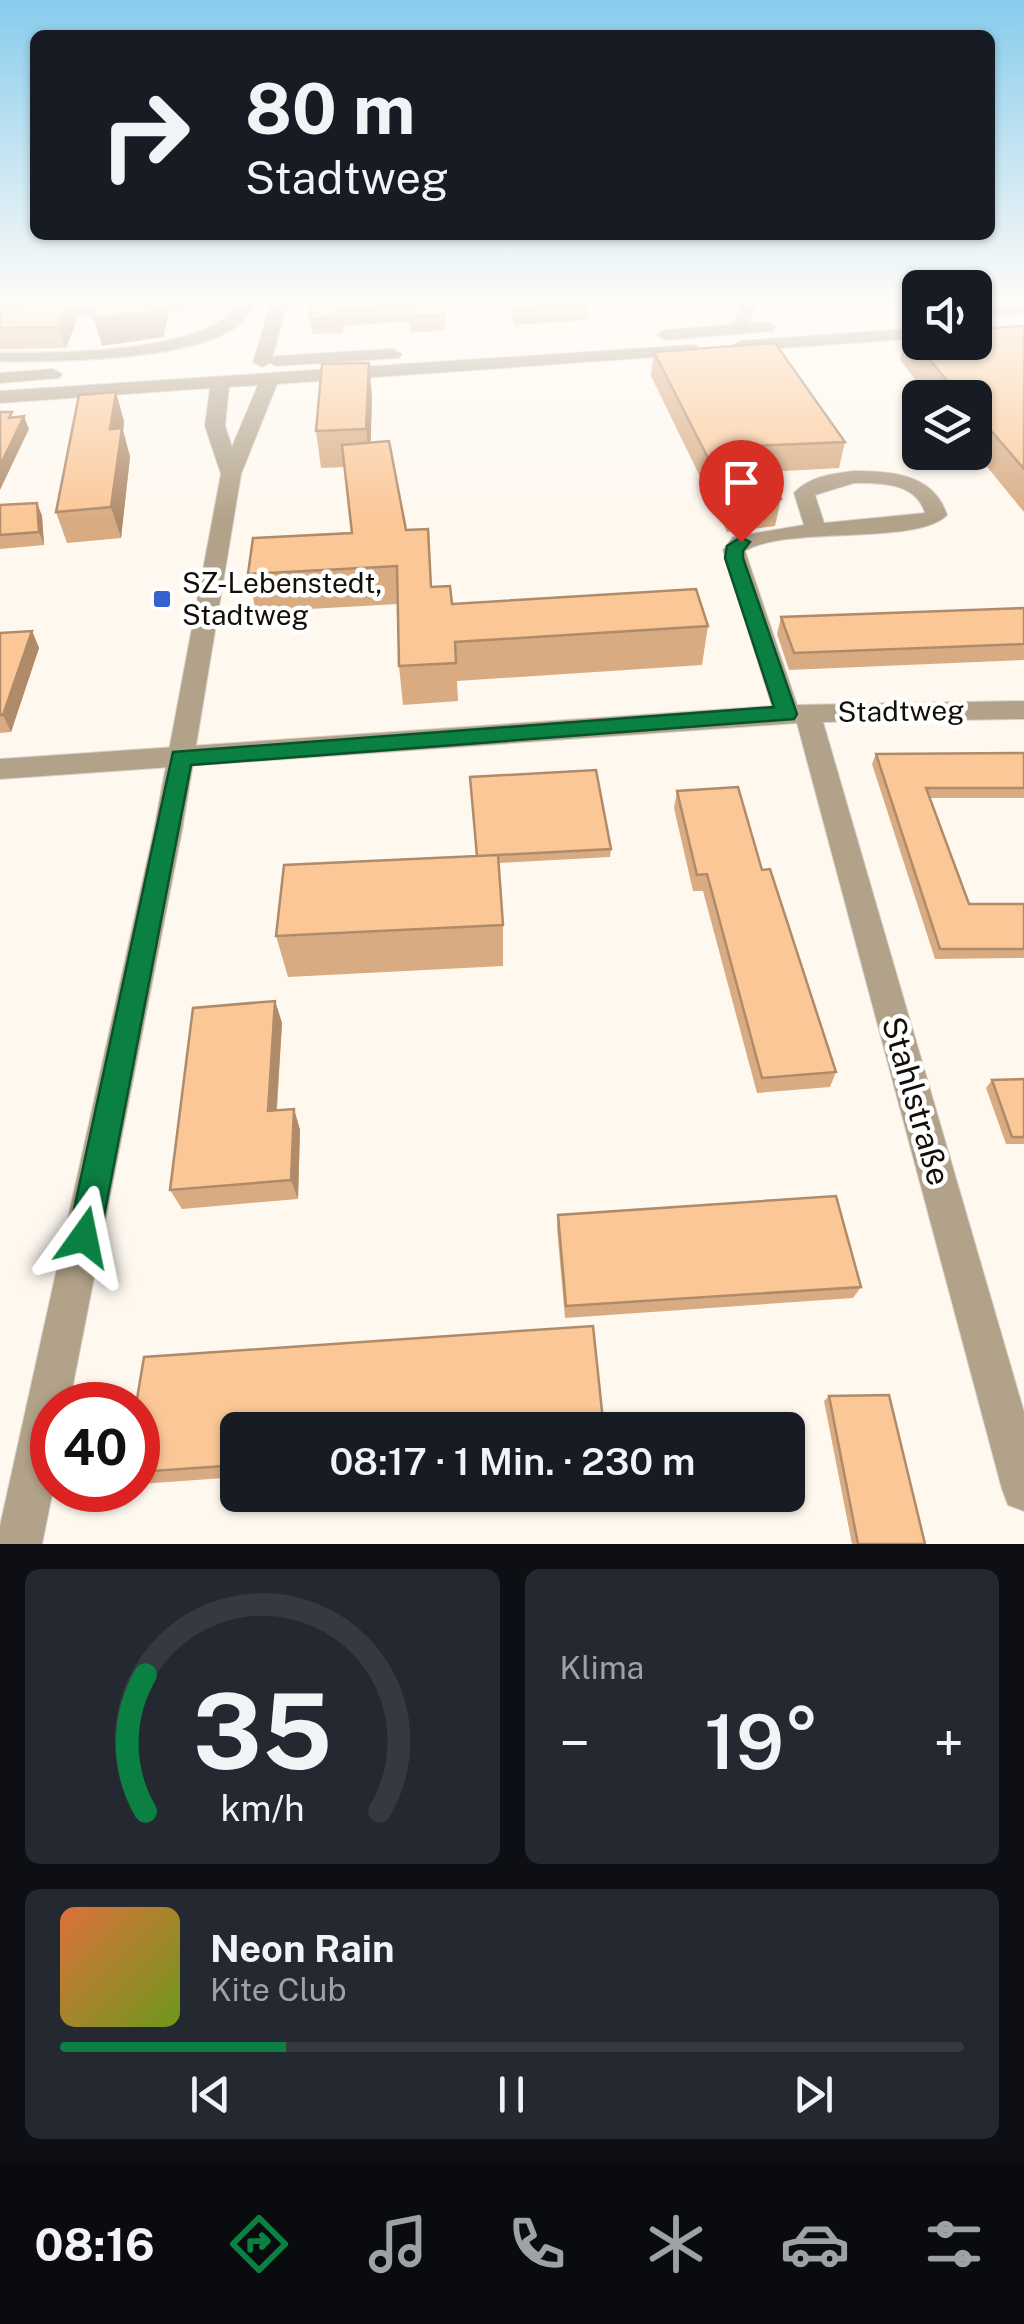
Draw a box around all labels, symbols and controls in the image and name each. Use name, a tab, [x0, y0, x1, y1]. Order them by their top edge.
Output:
text: 80 m	[245, 67, 415, 150]
icon: right	[80, 70, 210, 200]
text: Stadtweg	[245, 151, 449, 204]
map controls	[902, 270, 992, 470]
button: sound	[902, 270, 992, 360]
button: layers	[902, 380, 992, 470]
pin	[699, 440, 784, 543]
icon: arrive	[714, 455, 769, 510]
place label: SZ-Lebenstedt, Stadtweg	[182, 566, 382, 631]
marker: SZ-Lebenstedt, Stadtweg	[151, 588, 173, 610]
street label: Stadtweg	[837, 693, 965, 728]
street label: Stahlstraße	[875, 1012, 958, 1189]
position arrow	[32, 1185, 136, 1289]
speed limit sign: 40	[30, 1382, 160, 1512]
text: 08:17 · 1 Min. · 230 m	[329, 1439, 696, 1484]
text: Klima	[560, 1649, 644, 1686]
text: 35	[193, 1670, 332, 1792]
text: 19°	[704, 1698, 819, 1786]
text: −	[560, 1711, 590, 1775]
text: +	[933, 1711, 964, 1775]
text: km/h	[220, 1787, 304, 1829]
text: Neon Rain	[210, 1926, 394, 1971]
text: Kite Club	[210, 1971, 347, 2008]
icon: previous	[183, 2067, 238, 2122]
icon: pause	[484, 2067, 539, 2122]
icon: next	[786, 2067, 841, 2122]
icon: directions	[224, 2209, 294, 2279]
icon: music	[363, 2209, 433, 2279]
icon: phone	[502, 2209, 572, 2279]
icon: climate	[641, 2209, 711, 2279]
icon: car	[780, 2209, 850, 2279]
icon: filters	[919, 2209, 989, 2279]
text: 08:16	[35, 2218, 155, 2271]

